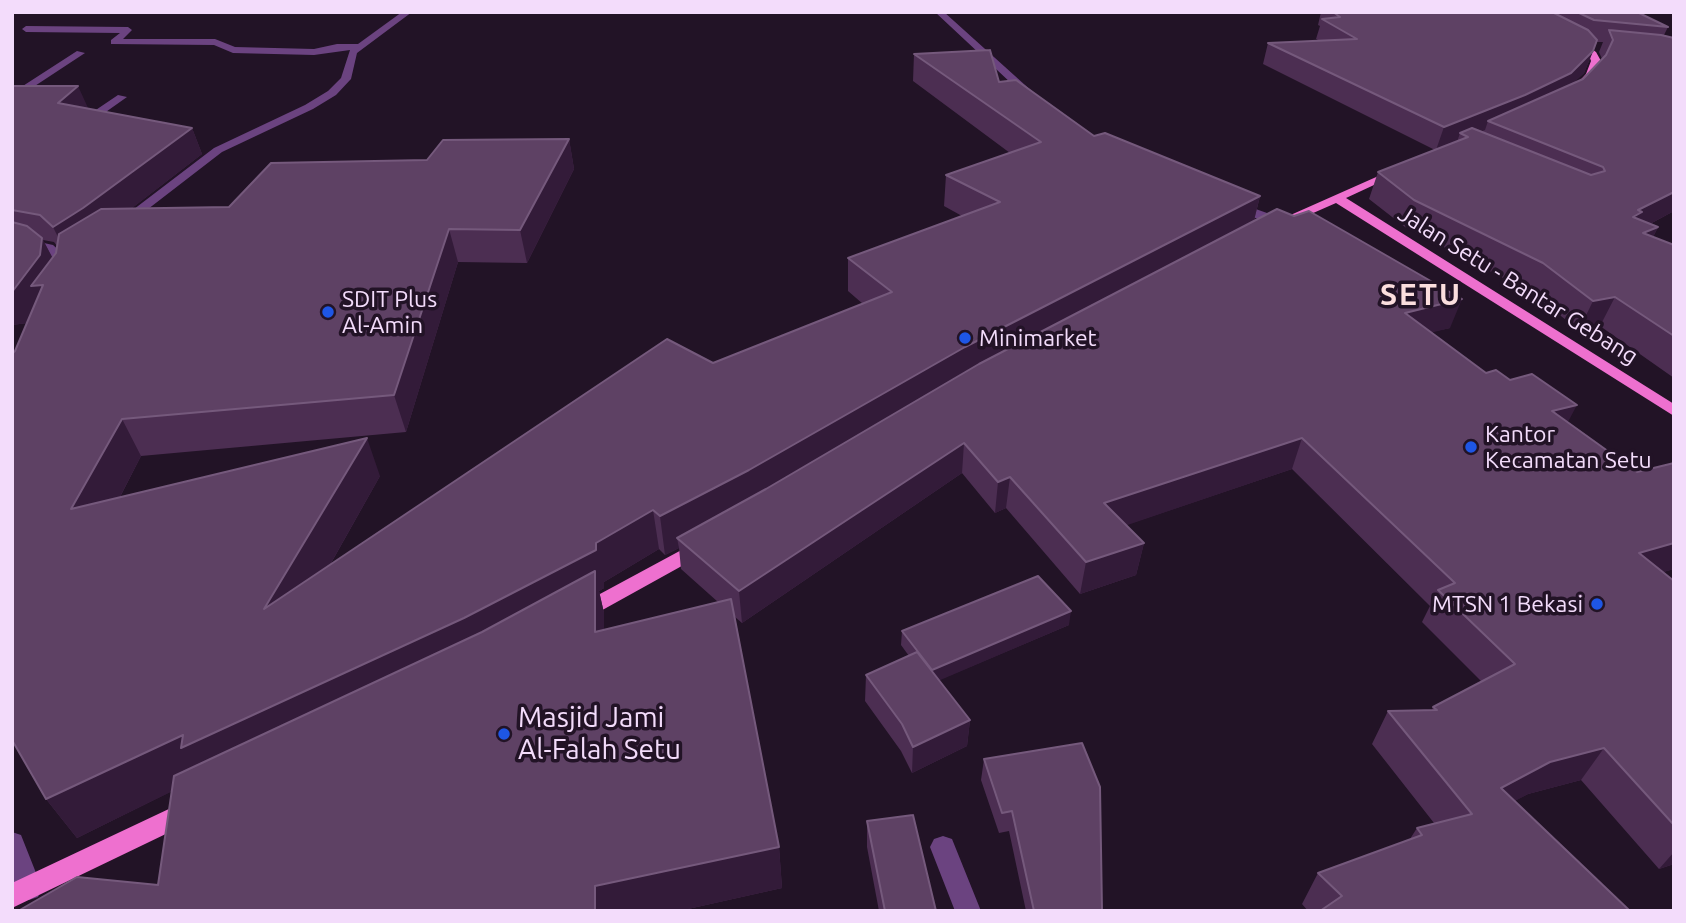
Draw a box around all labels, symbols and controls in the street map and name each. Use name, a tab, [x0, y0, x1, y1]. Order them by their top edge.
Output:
street label: Jalan Setu - Bantar Gebang	[1393, 200, 1643, 370]
district label: SETU	[1381, 277, 1461, 313]
place label: SDIT Plus Al-Amin	[342, 285, 437, 339]
marker: SDIT Plus Al-Amin	[320, 304, 336, 320]
place label: Minimarket	[979, 324, 1097, 352]
marker: Minimarket	[957, 330, 973, 346]
place label: Kantor Kecamatan Setu	[1485, 420, 1652, 474]
marker: Kantor Kecamatan Setu	[1463, 439, 1479, 455]
place label: MTSN 1 Bekasi	[1432, 590, 1583, 618]
marker: MTSN 1 Bekasi	[1589, 596, 1605, 612]
place label: Masjid Jami Al-Falah Setu	[518, 701, 681, 767]
marker: Masjid Jami Al-Falah Setu	[496, 726, 512, 742]

